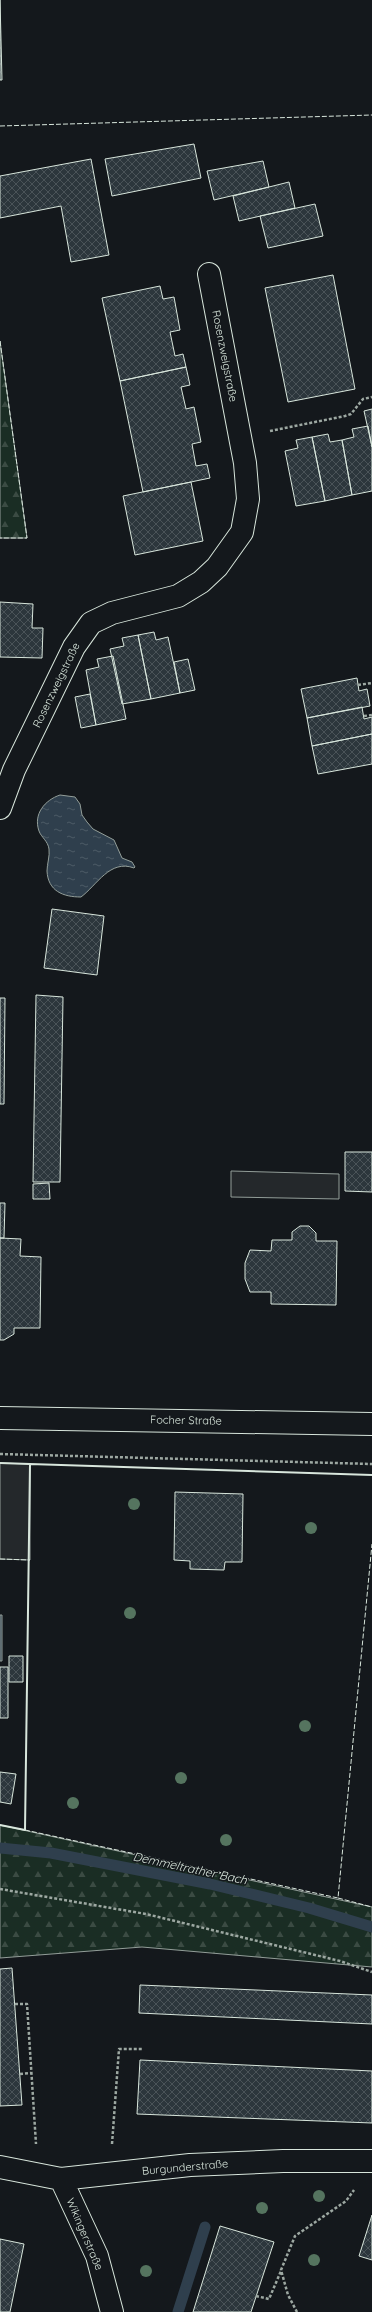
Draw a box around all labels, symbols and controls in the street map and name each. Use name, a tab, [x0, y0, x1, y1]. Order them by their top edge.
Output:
street label: Rosenzweigstraße	[209, 309, 241, 403]
street label: Rosenzweigstraße	[29, 640, 83, 730]
street label: Focher Straße	[150, 1412, 222, 1428]
water label: Demmeltrather Bach	[132, 1849, 249, 1887]
street label: Burgunderstraße	[141, 2156, 229, 2178]
street label: Wikingerstraße	[63, 2196, 107, 2272]

